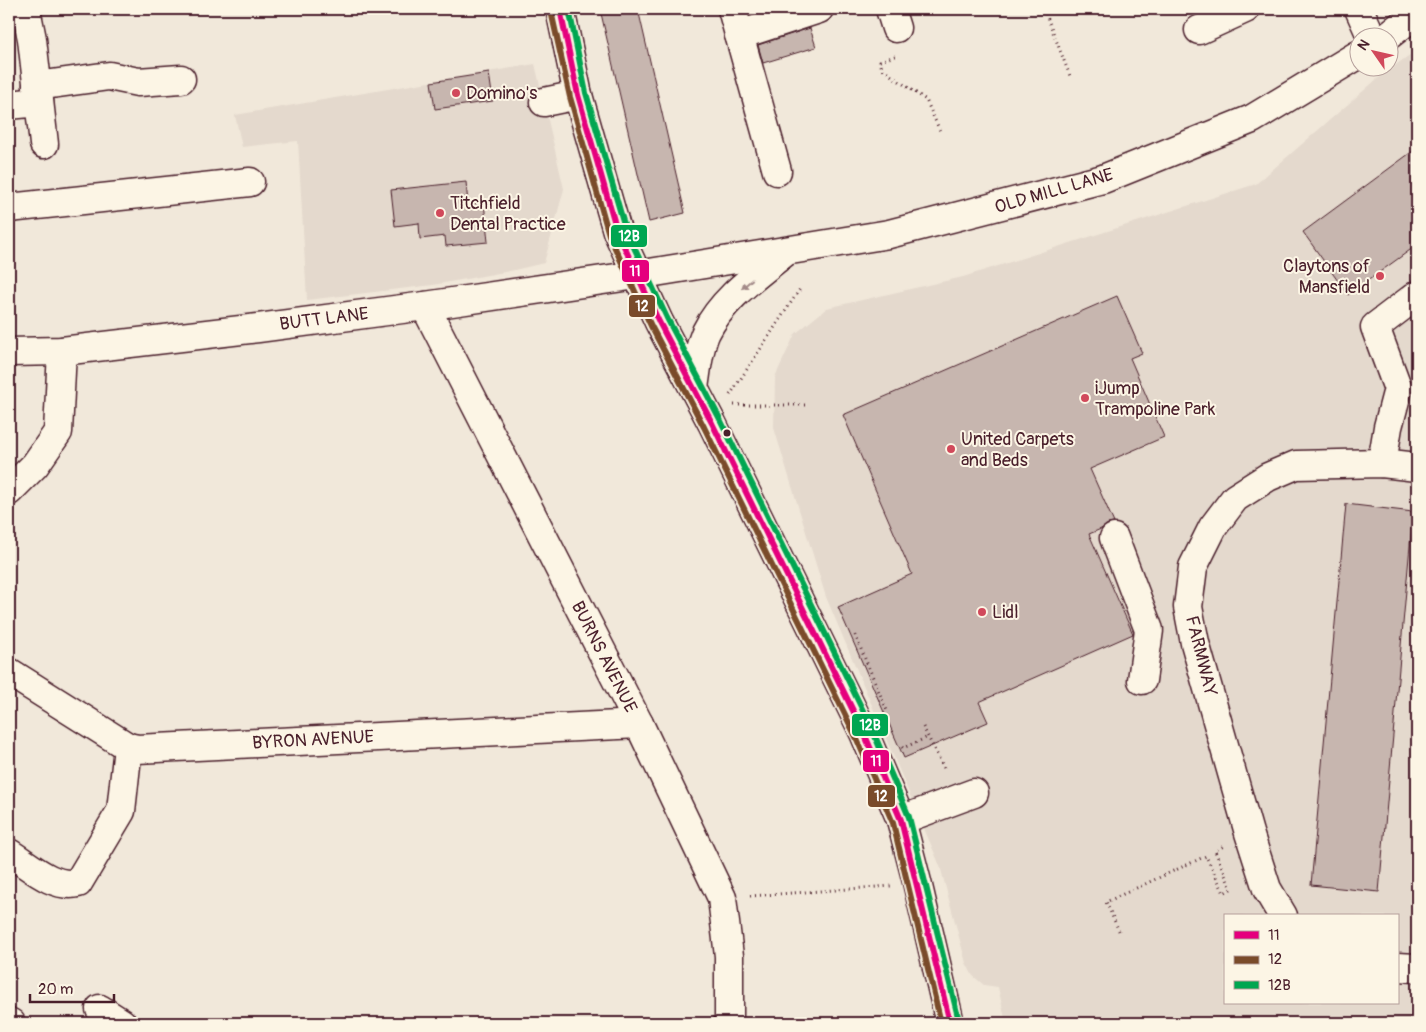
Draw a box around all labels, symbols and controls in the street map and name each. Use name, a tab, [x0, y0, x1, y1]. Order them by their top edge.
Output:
north arrow	[1348, 28, 1398, 78]
text: N	[1354, 36, 1373, 54]
place label: Domino's	[466, 82, 537, 105]
marker: Domino's	[450, 87, 462, 99]
street label: OLD MILL LANE	[992, 163, 1116, 219]
place label: Titchfield Dental Practice	[450, 192, 566, 236]
marker: Titchfield Dental Practice	[434, 207, 446, 219]
line badge: 12B	[610, 224, 648, 248]
text: 12B	[618, 228, 640, 245]
place label: Claytons of Mansfield	[1283, 255, 1371, 299]
line badge: 11	[621, 259, 650, 283]
text: 11	[630, 263, 640, 280]
marker: Claytons of Mansfield	[1374, 270, 1386, 282]
one-way arrow	[740, 279, 753, 290]
line badge: 12	[628, 294, 656, 318]
text: 12	[635, 298, 649, 315]
street label: BUTT LANE	[278, 302, 370, 336]
place label: iJump Trampoline Park	[1095, 377, 1216, 421]
marker: iJump Trampoline Park	[1079, 392, 1091, 404]
unlabelled marker	[722, 428, 732, 438]
place label: United Carpets and Beds	[961, 428, 1074, 472]
marker: United Carpets and Beds	[945, 443, 957, 455]
street label: BURNS AVENUE	[566, 597, 642, 717]
place label: Lidl	[992, 601, 1018, 624]
marker: Lidl	[976, 606, 988, 618]
street label: FARMWAY	[1180, 613, 1222, 699]
line badge: 12B	[851, 713, 889, 737]
text: 12B	[859, 717, 881, 734]
street label: BYRON AVENUE	[252, 725, 374, 755]
line badge: 11	[862, 749, 890, 773]
text: 11	[871, 753, 881, 770]
line badge: 12	[867, 784, 896, 808]
text: 12	[874, 788, 888, 805]
legend	[1224, 914, 1398, 1004]
text: 11	[1268, 926, 1280, 945]
text: 12	[1268, 950, 1282, 969]
scale bar	[30, 972, 114, 1004]
text: 12B	[1268, 976, 1291, 995]
text: 20 m	[38, 980, 73, 999]

